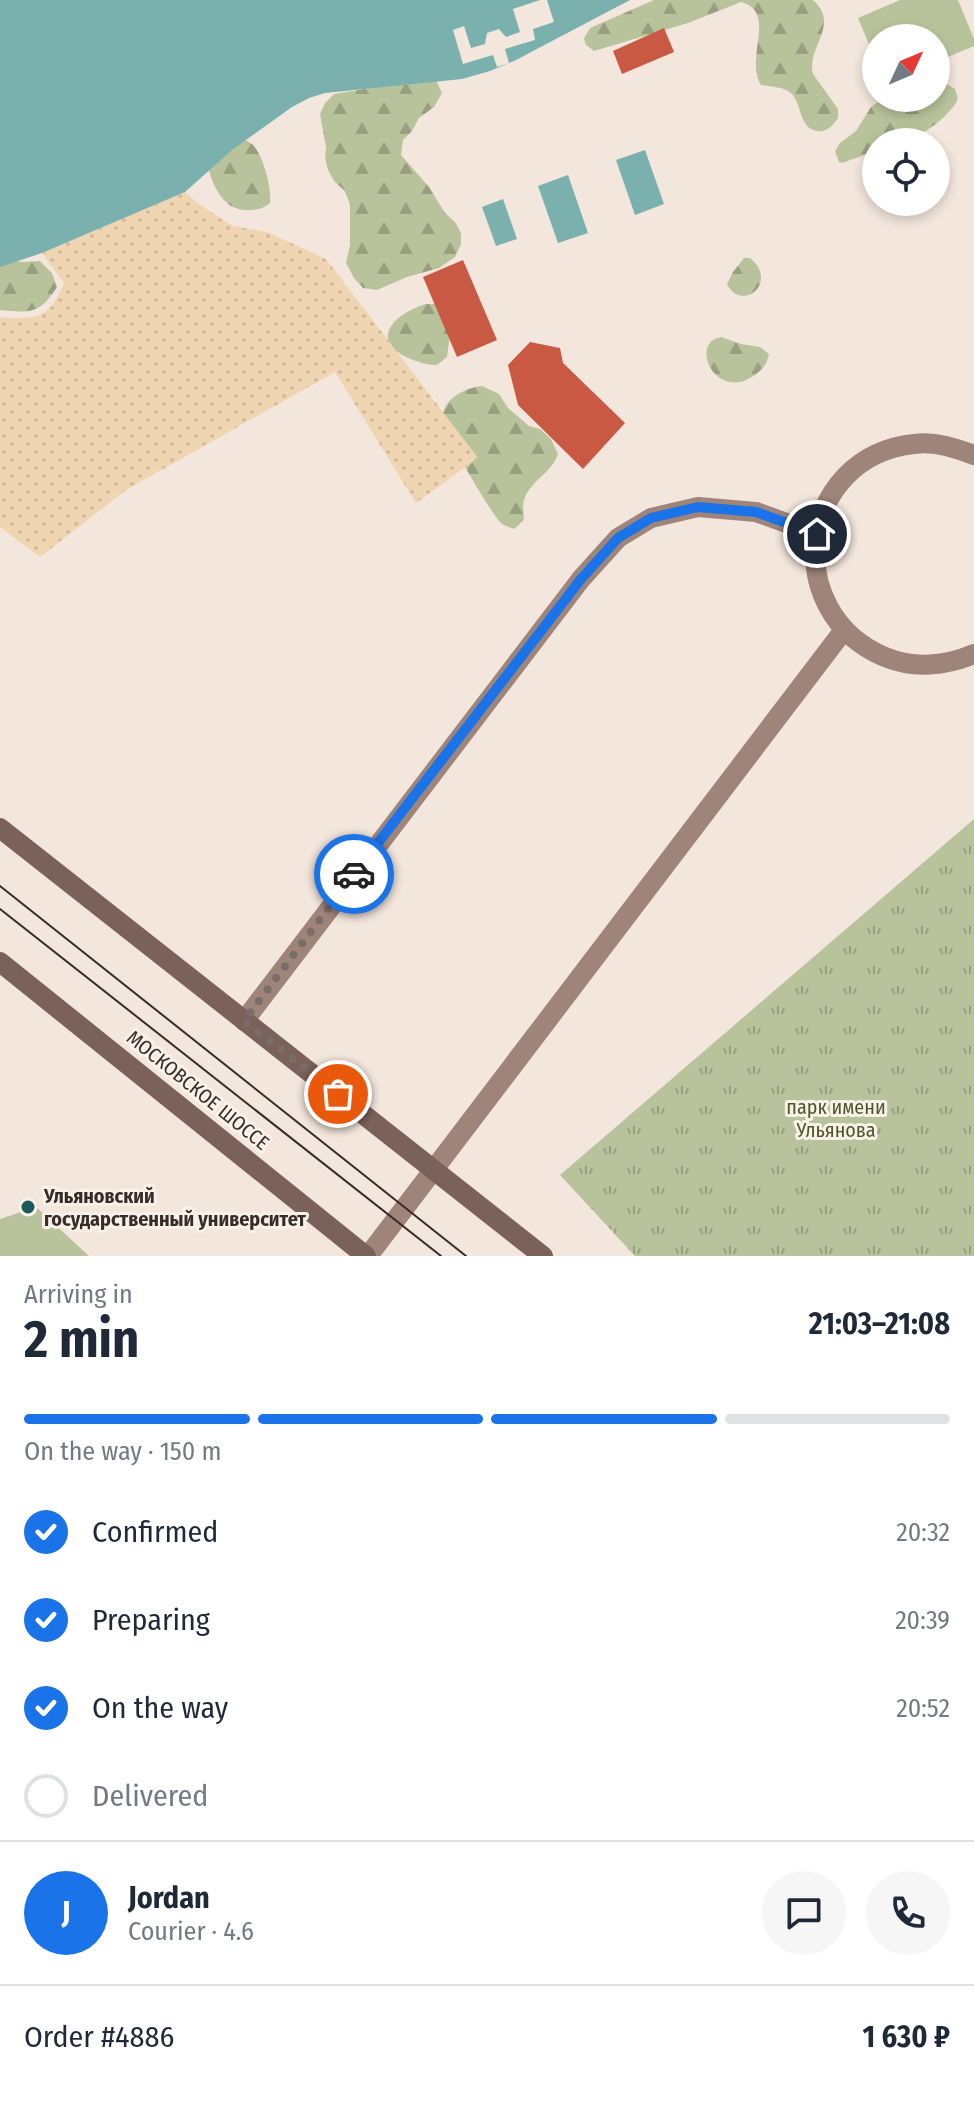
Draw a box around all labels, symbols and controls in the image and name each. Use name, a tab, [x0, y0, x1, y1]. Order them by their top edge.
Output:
north arrow	[862, 24, 950, 112]
map controls	[862, 24, 950, 216]
button: locate	[862, 128, 950, 216]
pin	[783, 500, 851, 568]
icon: home	[795, 512, 839, 556]
courier	[314, 834, 394, 914]
icon: car	[332, 852, 376, 896]
street label: МОСКОВСКОЕ ШОССЕ	[122, 1025, 274, 1155]
pin	[304, 1060, 372, 1128]
icon: bag	[316, 1072, 360, 1116]
park label: парк имени Ульянова	[786, 1095, 886, 1142]
place label: Ульяновский государственный университет	[43, 1184, 306, 1231]
marker: Ульяновский государственный университет	[19, 1198, 37, 1216]
text: Arriving in	[24, 1279, 133, 1310]
text: 21:03–21:08	[809, 1306, 950, 1342]
text: 2 min	[24, 1308, 139, 1371]
text: On the way · 150 m	[24, 1436, 221, 1467]
icon: check	[24, 1510, 68, 1554]
text: Confirmed	[92, 1514, 218, 1550]
text: 20:32	[896, 1517, 950, 1548]
icon: check	[24, 1598, 68, 1642]
text: Preparing	[92, 1602, 210, 1638]
text: 20:39	[895, 1605, 950, 1636]
icon: check	[24, 1686, 68, 1730]
text: On the way	[92, 1690, 228, 1726]
text: 20:52	[896, 1693, 950, 1724]
text: Delivered	[92, 1778, 208, 1814]
button: chat	[762, 1871, 846, 1955]
button: phone	[866, 1871, 950, 1955]
text: Jordan	[128, 1880, 210, 1916]
text: J	[62, 1895, 70, 1931]
text: Courier · 4.6	[128, 1916, 254, 1947]
text: Order #4886	[24, 2019, 174, 2055]
text: 1 630 ₽	[863, 2019, 950, 2055]

